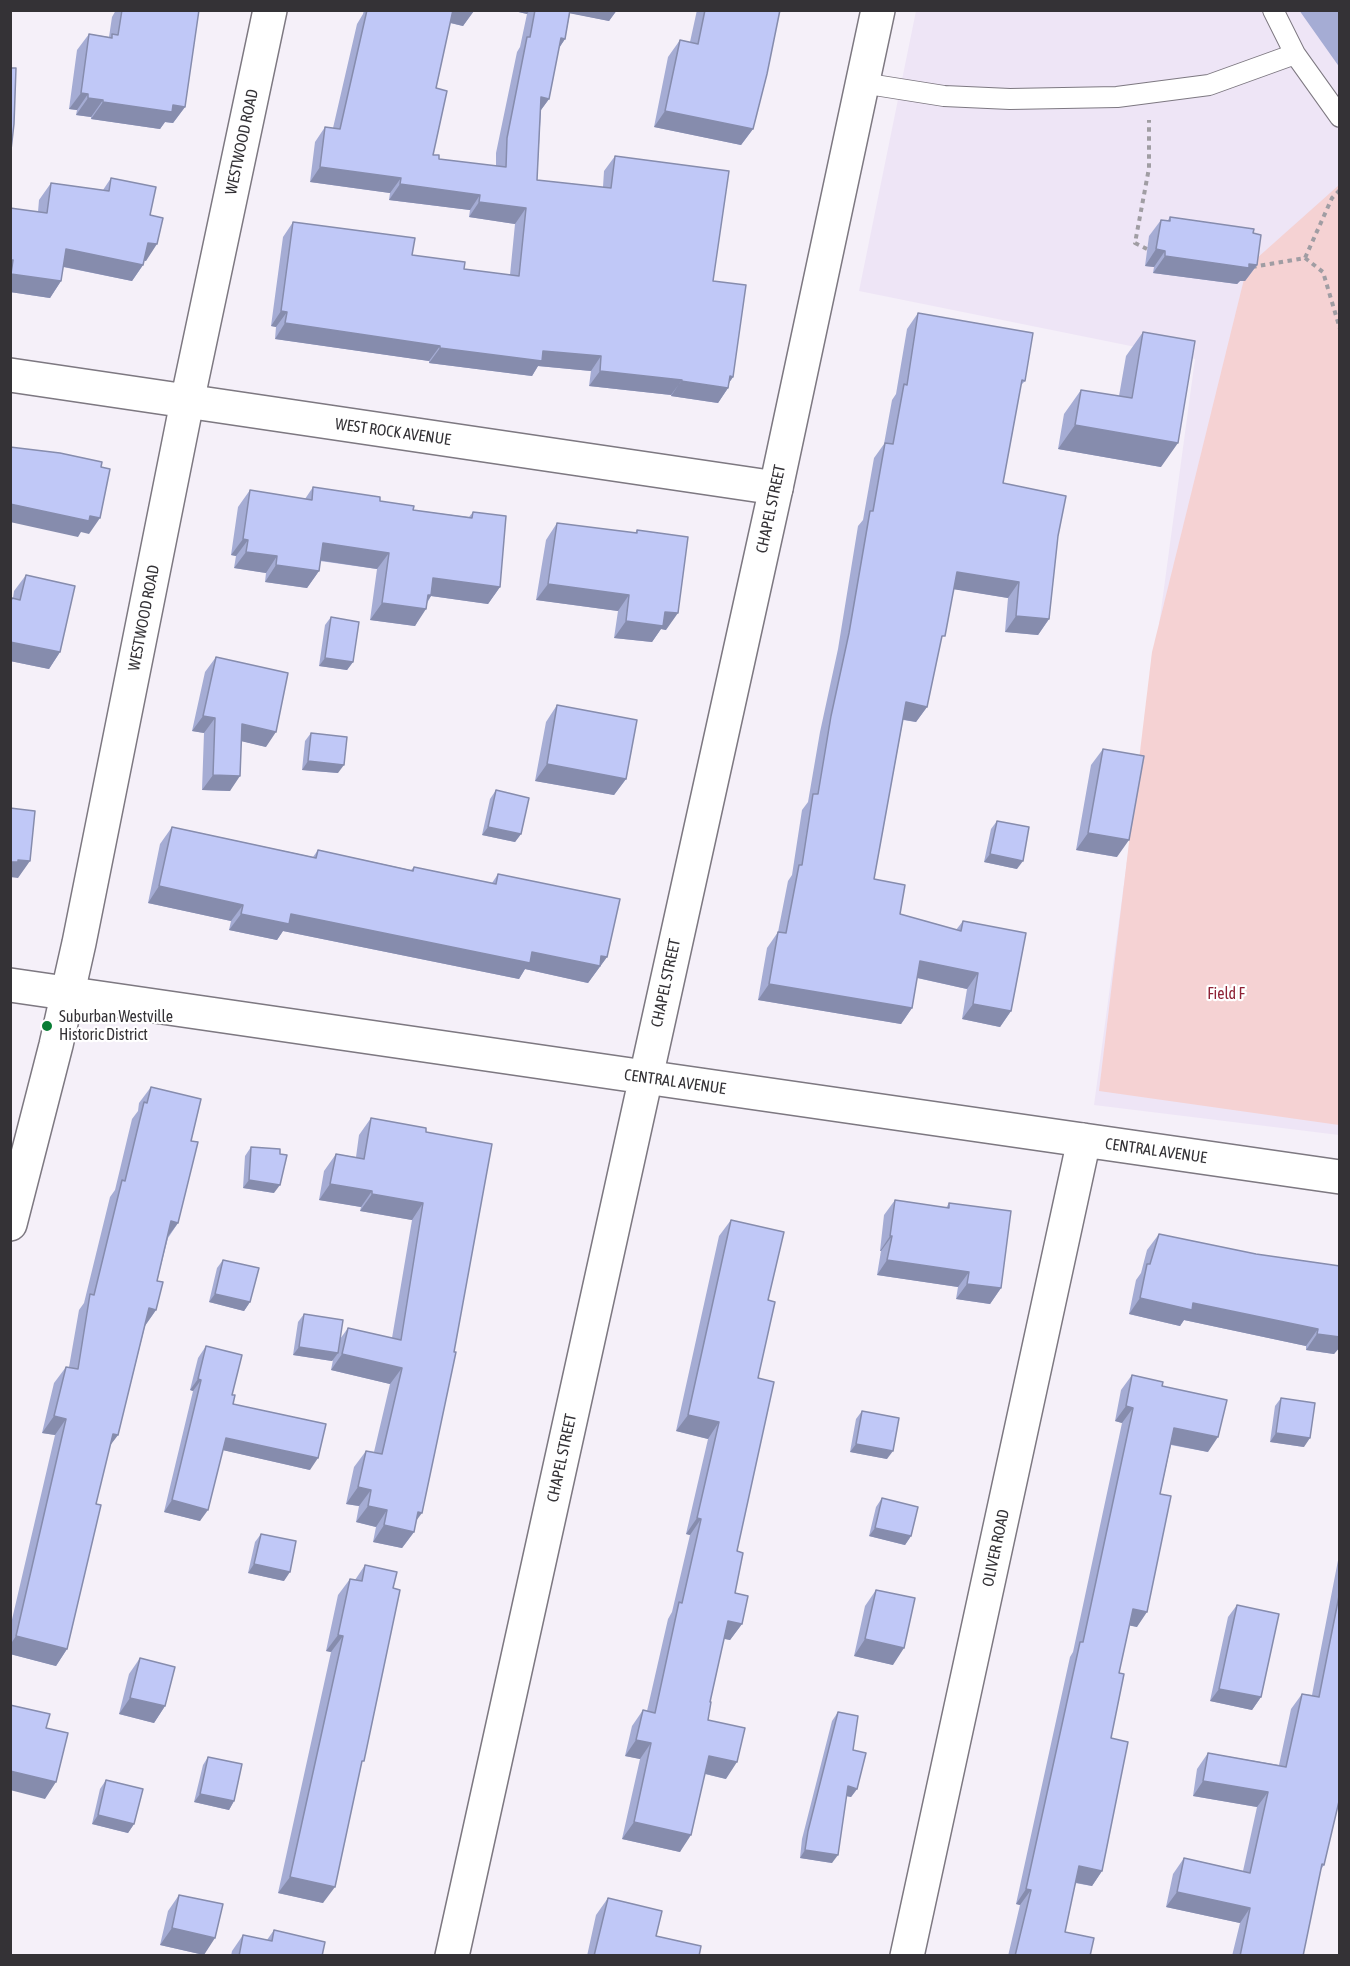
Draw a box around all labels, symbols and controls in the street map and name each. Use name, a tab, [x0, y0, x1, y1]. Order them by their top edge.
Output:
street label: WESTWOOD ROAD	[221, 87, 263, 197]
street label: WEST ROCK AVENUE	[334, 414, 452, 450]
street label: CHAPEL STREET	[752, 463, 790, 555]
street label: WESTWOOD ROAD	[124, 563, 164, 673]
street label: CHAPEL STREET	[647, 937, 685, 1029]
park label: Field F	[1207, 984, 1245, 1004]
place label: Suburban Westville Historic District	[59, 1007, 173, 1045]
marker: Suburban Westville Historic District	[40, 1019, 54, 1033]
street label: CENTRAL AVENUE	[623, 1065, 727, 1099]
street label: CENTRAL AVENUE	[1104, 1134, 1208, 1168]
street label: CHAPEL STREET	[543, 1412, 581, 1504]
street label: OLIVER ROAD	[978, 1508, 1014, 1588]

